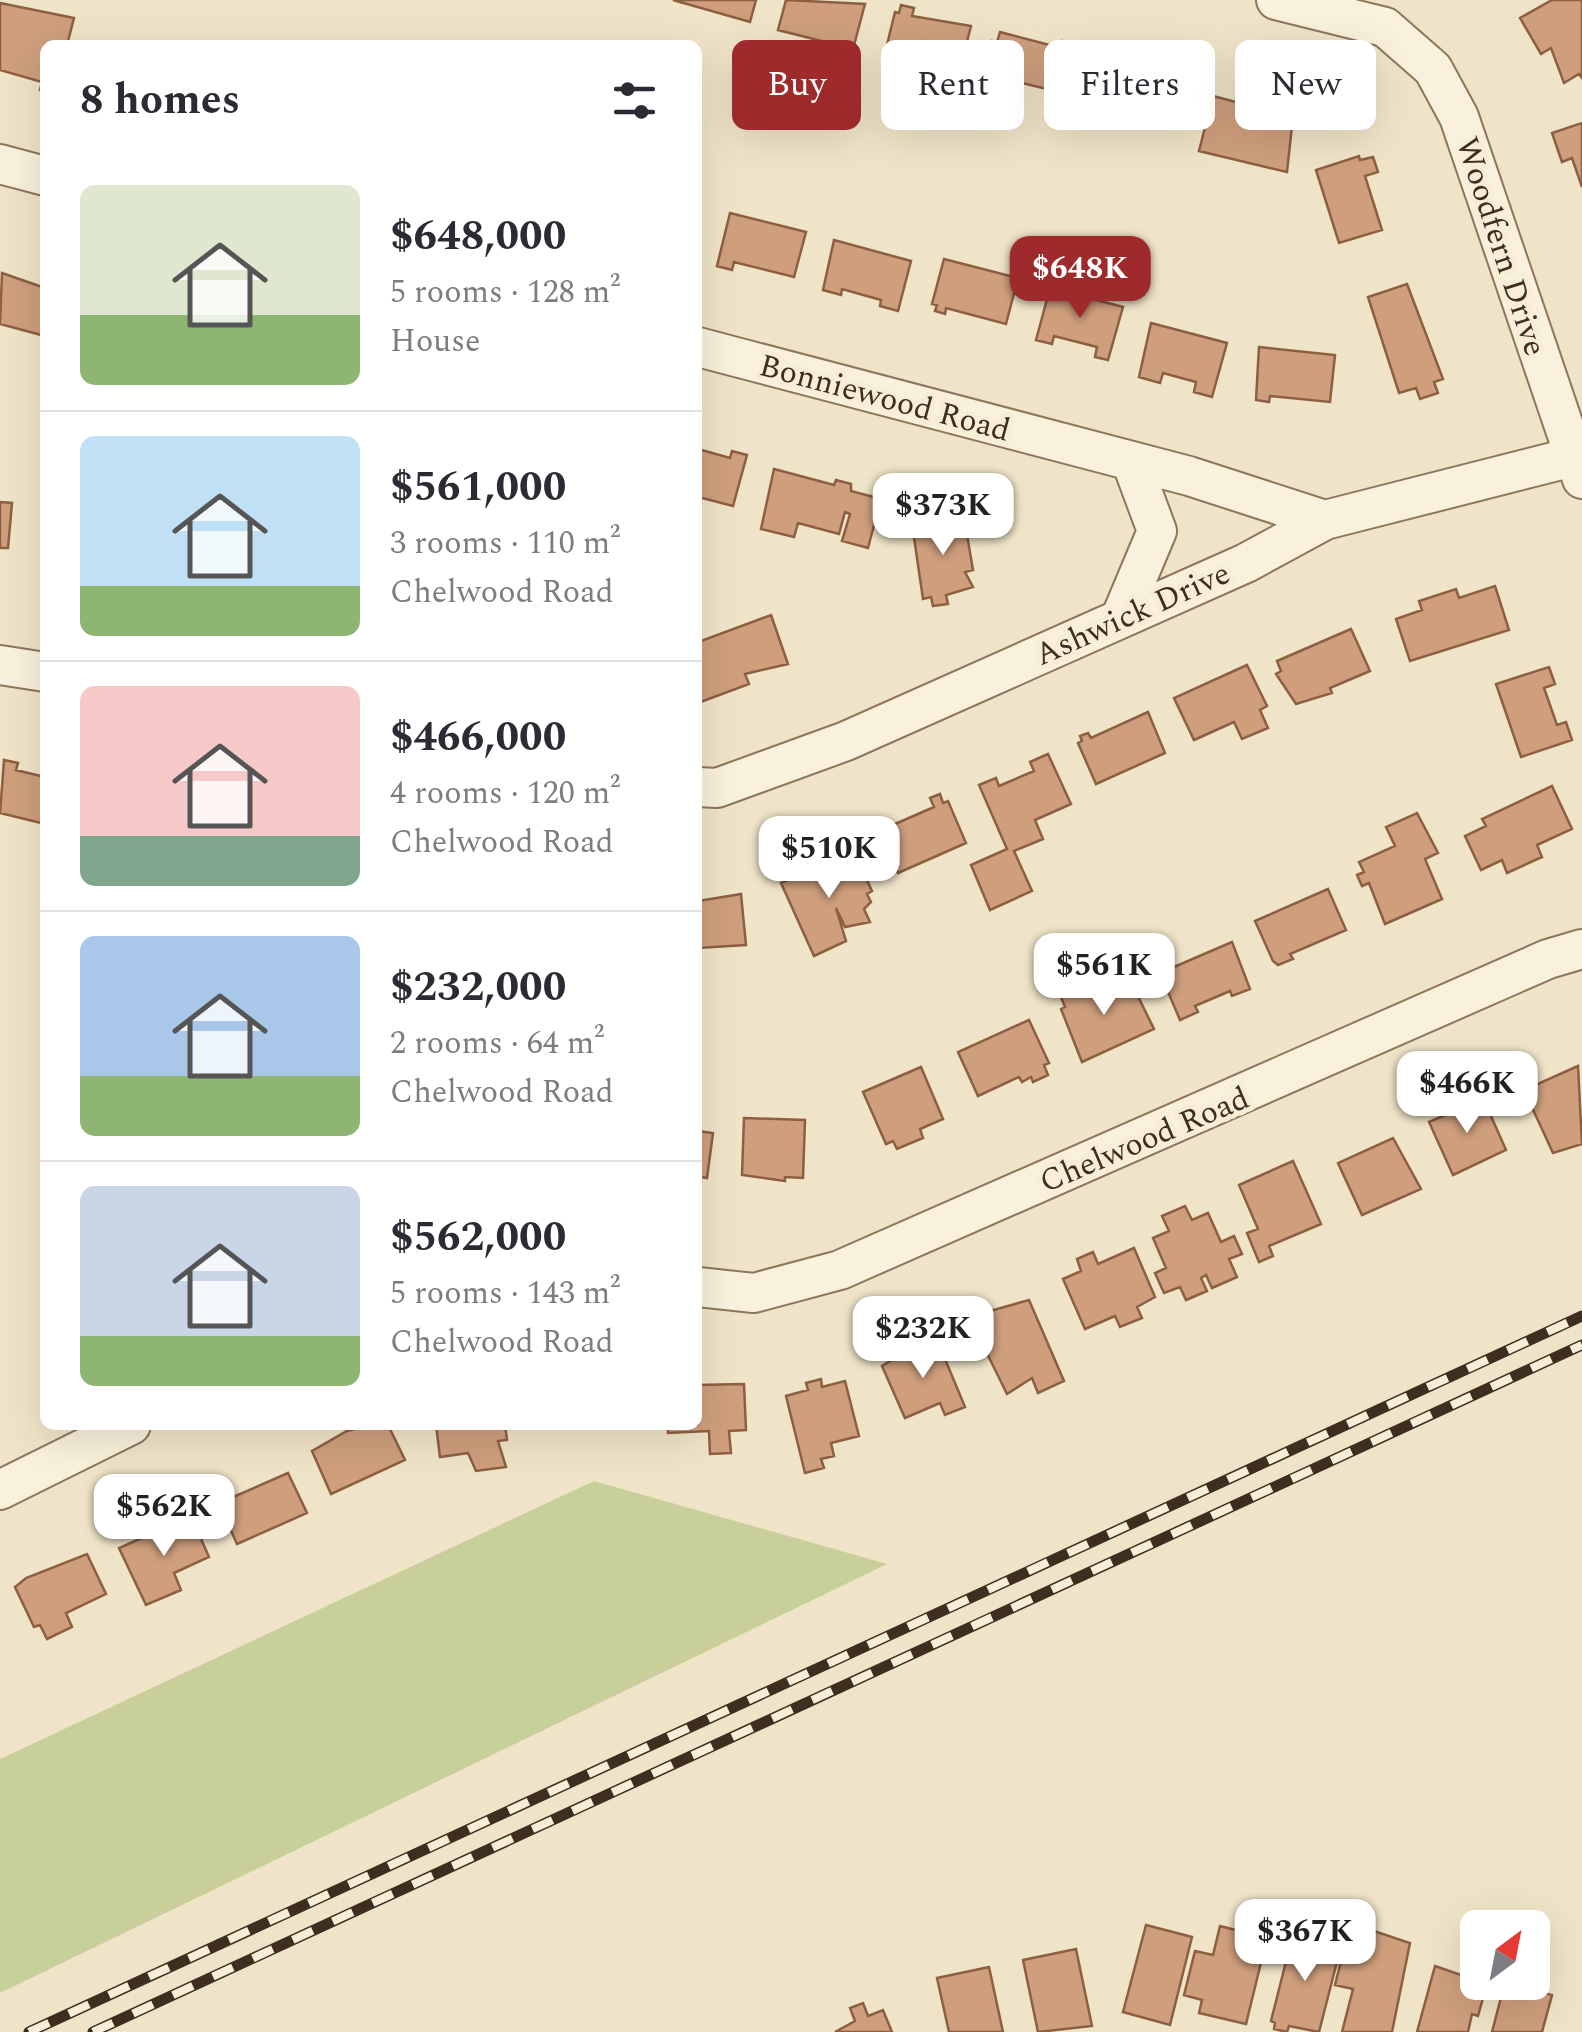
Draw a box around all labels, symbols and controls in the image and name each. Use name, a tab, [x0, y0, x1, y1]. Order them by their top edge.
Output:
chip: Buy	[732, 40, 861, 130]
chip: Rent	[881, 40, 1024, 130]
chip: Filters	[1044, 40, 1215, 130]
chip: New	[1235, 40, 1376, 130]
text: 8 homes	[80, 69, 240, 132]
icon: filters	[607, 73, 662, 128]
street label: Woodfern Drive	[1442, 131, 1559, 362]
text: $648,000	[390, 205, 566, 268]
icon: home	[160, 225, 280, 345]
pin: $648K	[1010, 236, 1150, 321]
text: $648K	[1032, 244, 1128, 293]
text: 5 rooms · 128 m²	[390, 268, 620, 317]
text: House	[390, 317, 480, 366]
street label: Bonniewood Road	[754, 341, 1016, 456]
text: $561,000	[390, 456, 566, 519]
pin: $373K	[873, 473, 1013, 558]
icon: home	[160, 476, 280, 596]
text: $373K	[895, 481, 991, 530]
text: 3 rooms · 110 m²	[390, 519, 620, 568]
street label: Ashwick Drive	[1027, 549, 1238, 679]
text: Chelwood Road	[390, 568, 614, 617]
text: $466,000	[390, 706, 566, 769]
icon: home	[160, 726, 280, 846]
text: 4 rooms · 120 m²	[390, 769, 620, 818]
pin: $510K	[759, 816, 899, 901]
text: Chelwood Road	[390, 818, 614, 867]
text: $510K	[781, 824, 877, 873]
pin: $561K	[1034, 933, 1174, 1018]
text: $561K	[1056, 941, 1152, 990]
text: $232,000	[390, 956, 566, 1019]
icon: home	[160, 976, 280, 1096]
text: 2 rooms · 64 m²	[390, 1019, 604, 1068]
pin: $466K	[1397, 1051, 1537, 1136]
text: $466K	[1419, 1059, 1515, 1108]
text: Chelwood Road	[390, 1068, 614, 1117]
street label: Chelwood Road	[1032, 1074, 1257, 1207]
text: $562,000	[390, 1206, 566, 1269]
icon: home	[160, 1226, 280, 1346]
text: 5 rooms · 143 m²	[390, 1269, 620, 1318]
pin: $232K	[853, 1296, 993, 1381]
text: $232K	[875, 1304, 971, 1353]
text: Chelwood Road	[390, 1318, 614, 1367]
pin: $562K	[94, 1474, 234, 1559]
text: $562K	[116, 1482, 212, 1531]
pin: $367K	[1235, 1899, 1375, 1984]
text: $367K	[1257, 1907, 1353, 1956]
north arrow	[1460, 1910, 1550, 2000]
map controls	[1460, 1910, 1550, 2000]

